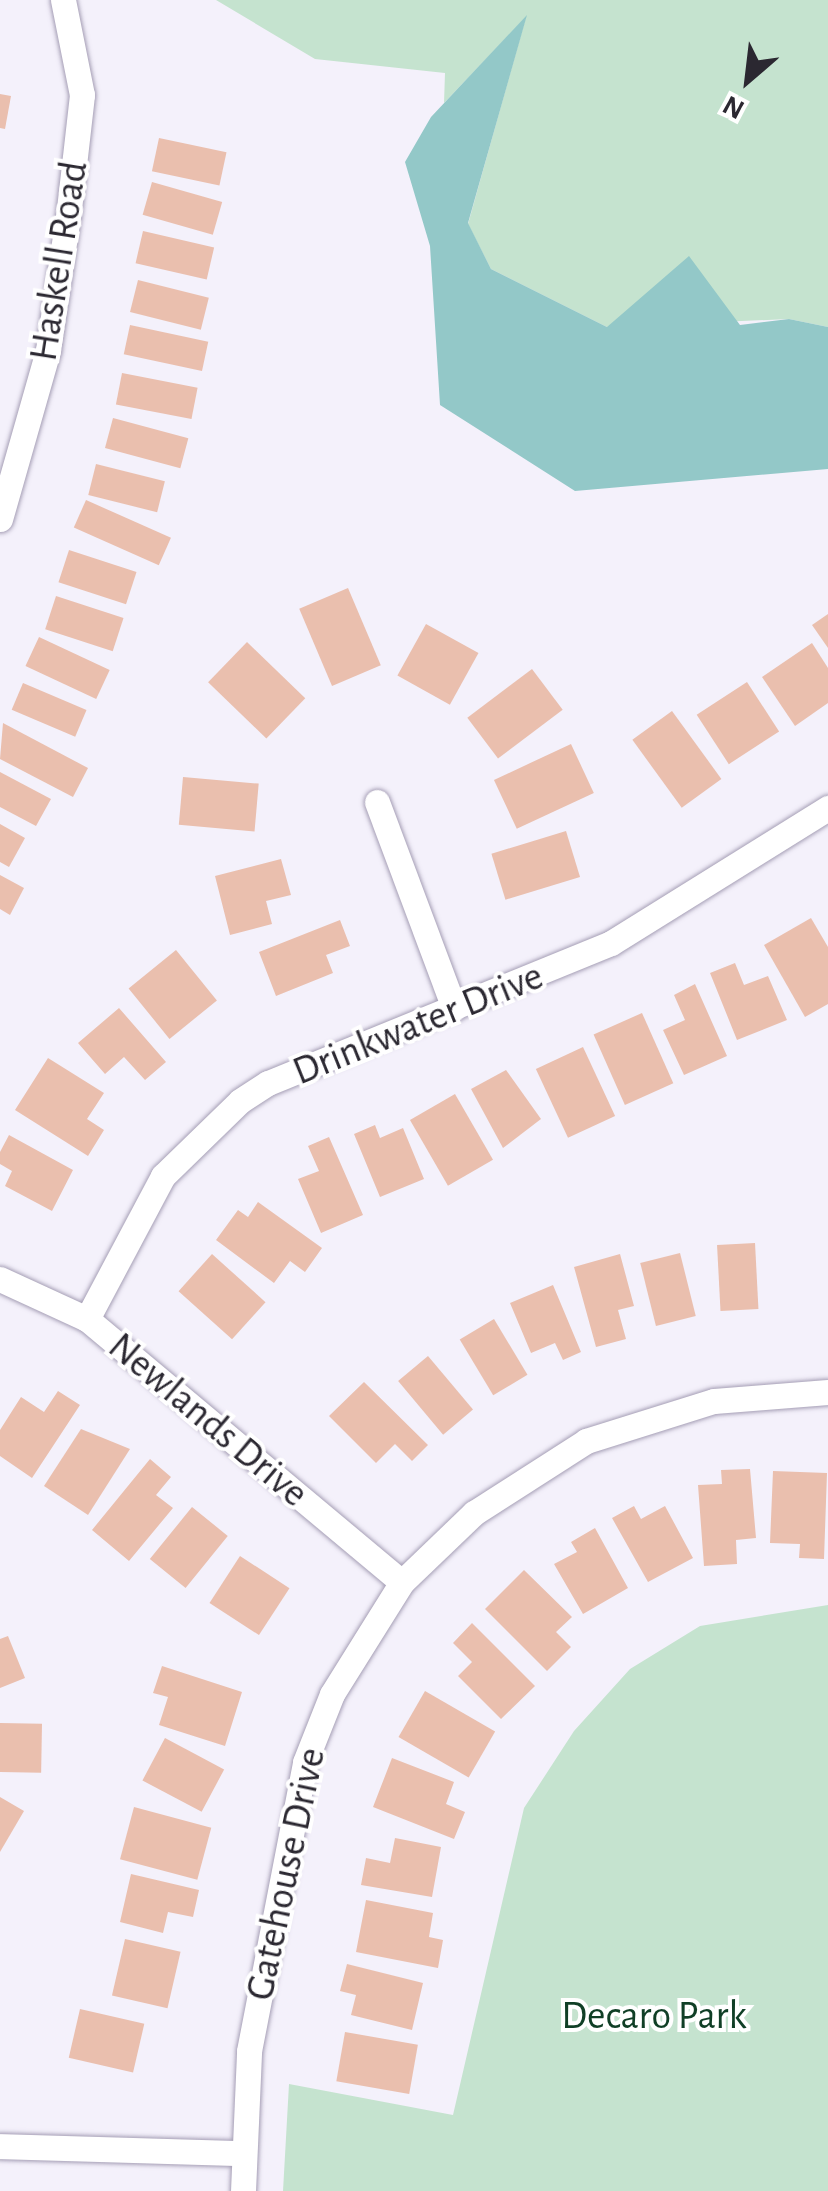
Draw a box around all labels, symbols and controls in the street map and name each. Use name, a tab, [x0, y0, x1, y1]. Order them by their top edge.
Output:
north arrow	[698, 30, 798, 130]
text: N	[719, 90, 749, 123]
street label: Haskell Road	[20, 158, 98, 364]
street label: Drinkwater Drive	[286, 952, 550, 1096]
street label: Newlands Drive	[98, 1323, 318, 1517]
street label: Gatehouse Drive	[236, 1744, 336, 2004]
park label: Decaro Park	[561, 1992, 747, 2040]

